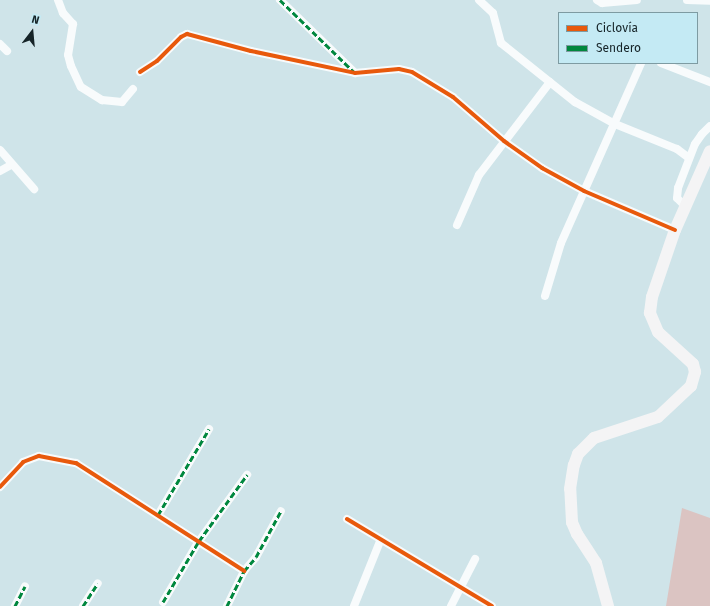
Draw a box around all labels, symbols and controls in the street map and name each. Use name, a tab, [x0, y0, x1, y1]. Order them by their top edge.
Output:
north arrow	[12, 12, 52, 52]
legend	[558, 12, 698, 64]
text: N	[30, 13, 41, 27]
text: Ciclovía	[596, 21, 638, 35]
text: Sendero	[596, 41, 641, 55]

